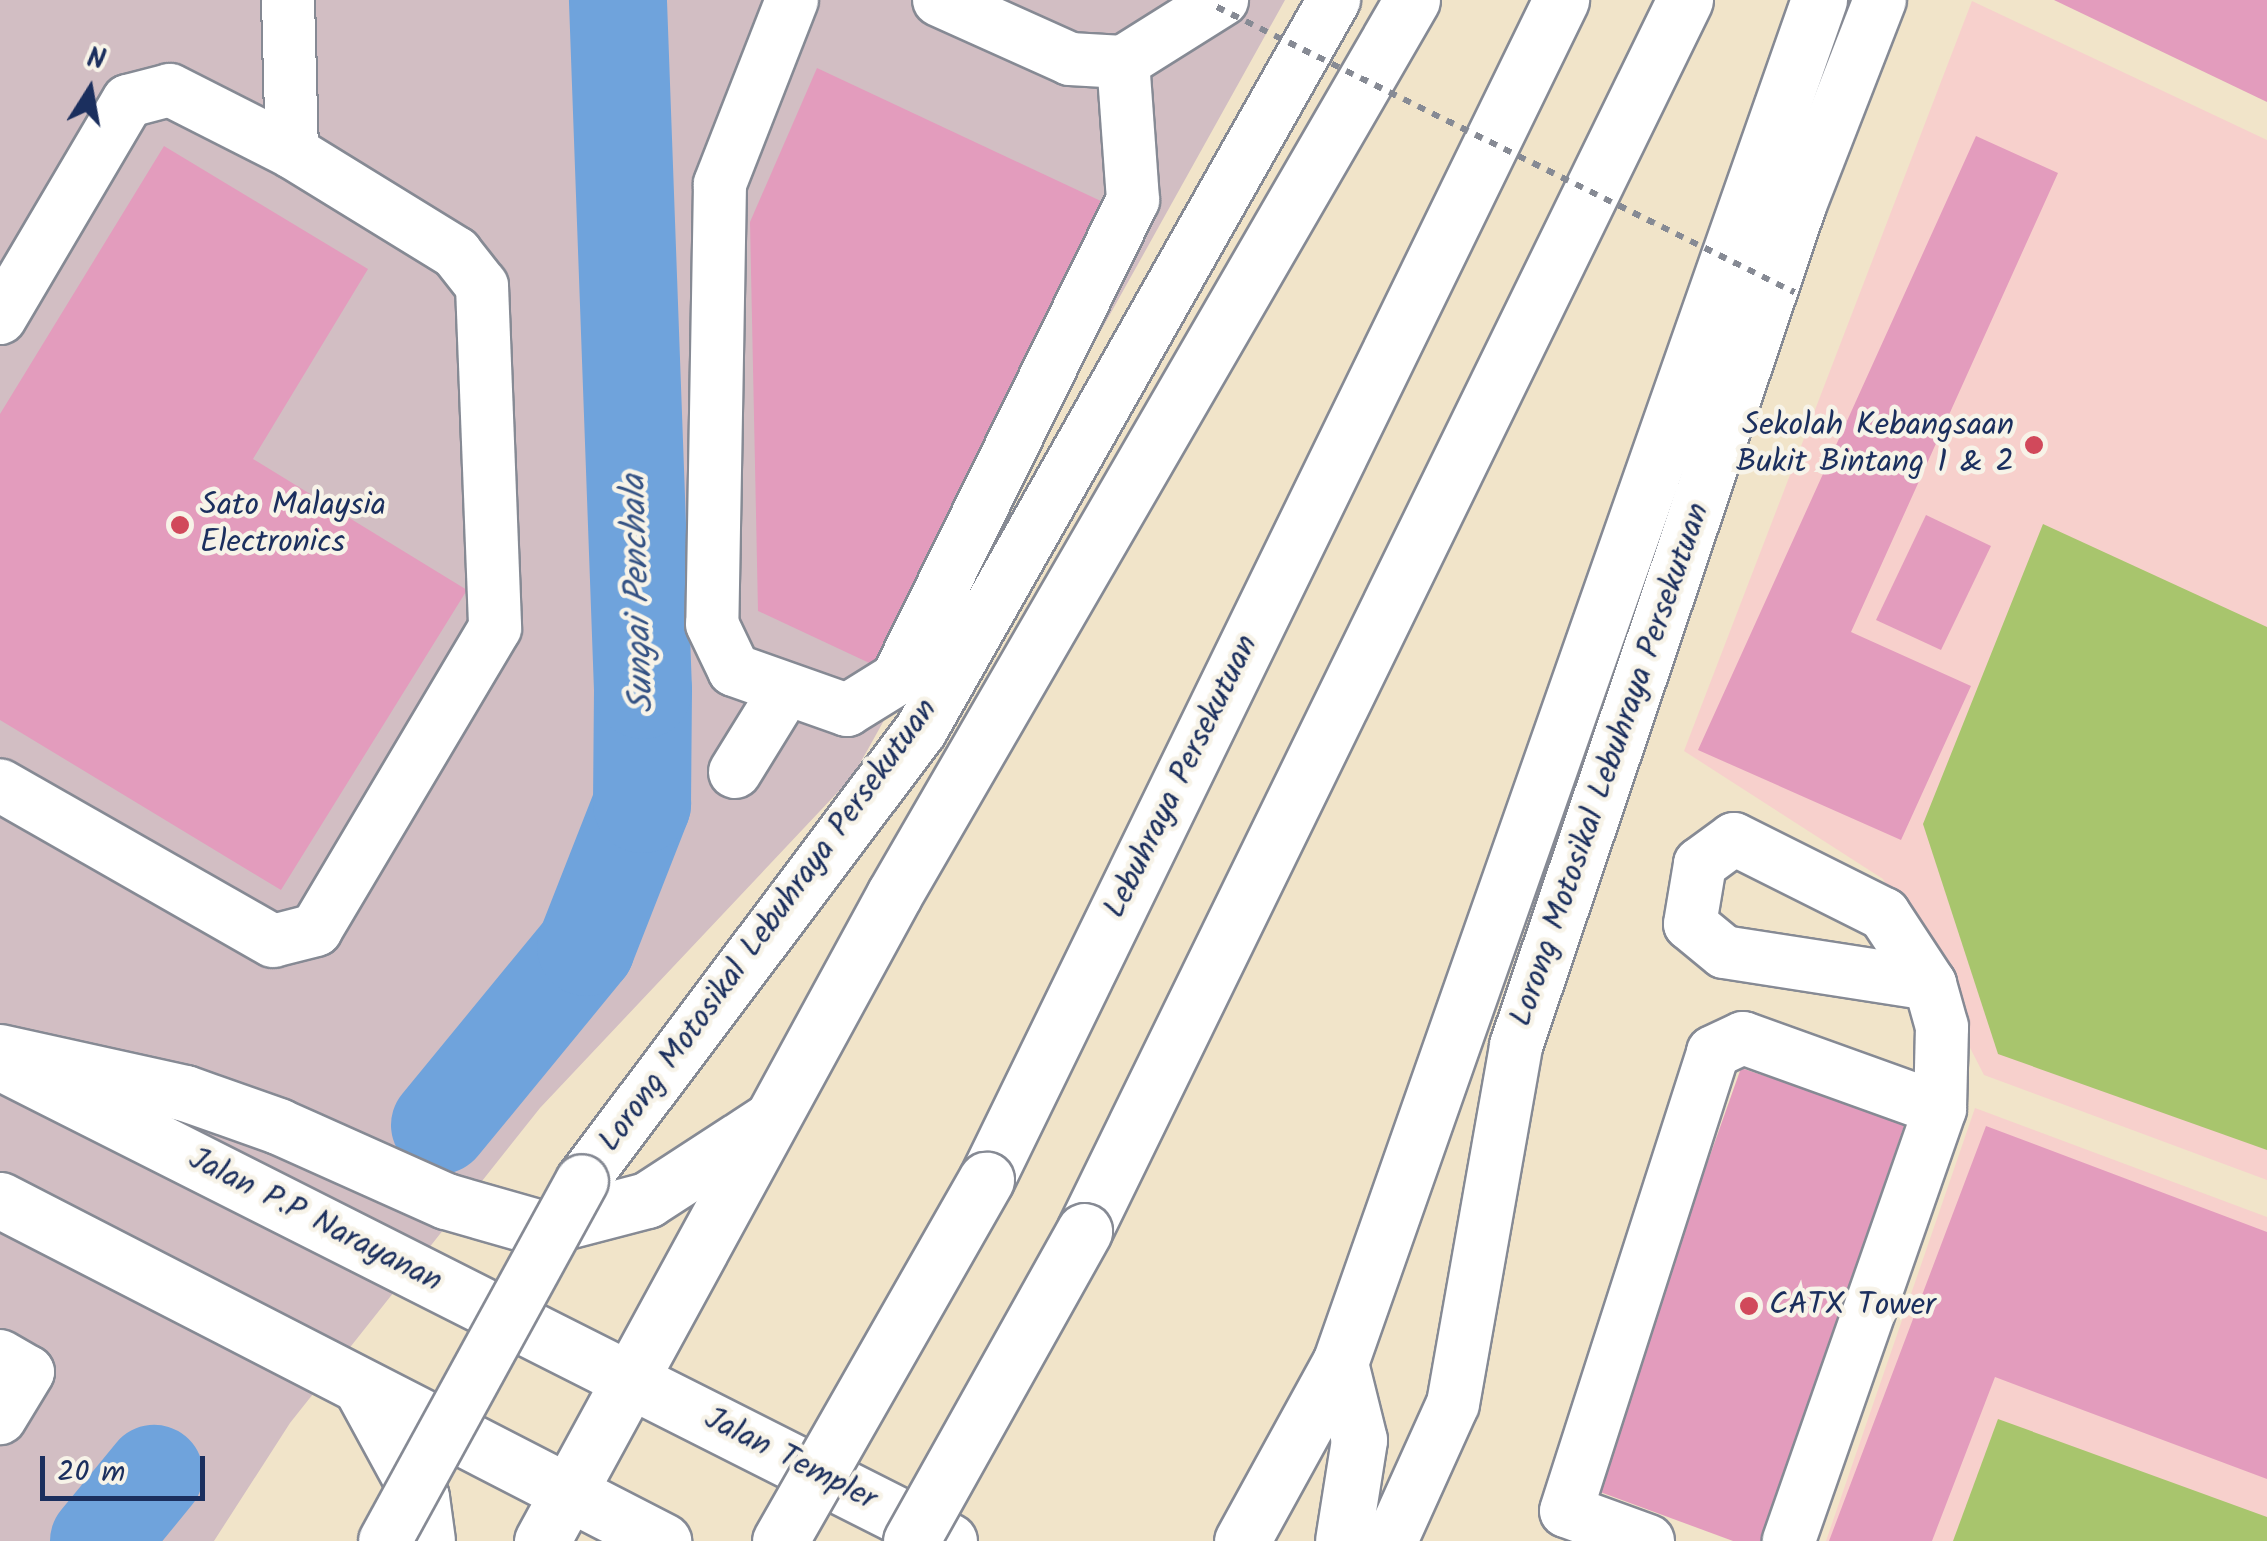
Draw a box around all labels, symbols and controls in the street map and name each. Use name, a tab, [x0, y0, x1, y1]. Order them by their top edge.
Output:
text: N	[83, 36, 109, 84]
north arrow	[40, 40, 140, 140]
place label: Sekolah Kebangsaan Bukit Bintang 1 & 2	[1736, 408, 2014, 483]
marker: Sekolah Kebangsaan Bukit Bintang 1 & 2	[2023, 434, 2045, 456]
water label: Sungai Penchala	[614, 474, 664, 714]
place label: Sato Malaysia Electronics	[200, 488, 386, 563]
street label: Lorong Motosikal Lebuhraya Persekutuan	[1503, 498, 1719, 1032]
marker: Sato Malaysia Electronics	[169, 514, 191, 536]
street label: Lebuhraya Persekutuan	[1097, 629, 1267, 925]
street label: Lorong Motosikal Lebuhraya Persekutuan	[592, 692, 946, 1160]
street label: Jalan P.P Narayanan	[182, 1140, 448, 1302]
place label: CATX Tower	[1769, 1287, 1936, 1325]
marker: CATX Tower	[1738, 1295, 1760, 1317]
street label: Jalan Templer	[698, 1400, 882, 1520]
scale bar	[45, 1436, 210, 1498]
text: 20 m	[57, 1449, 125, 1497]

